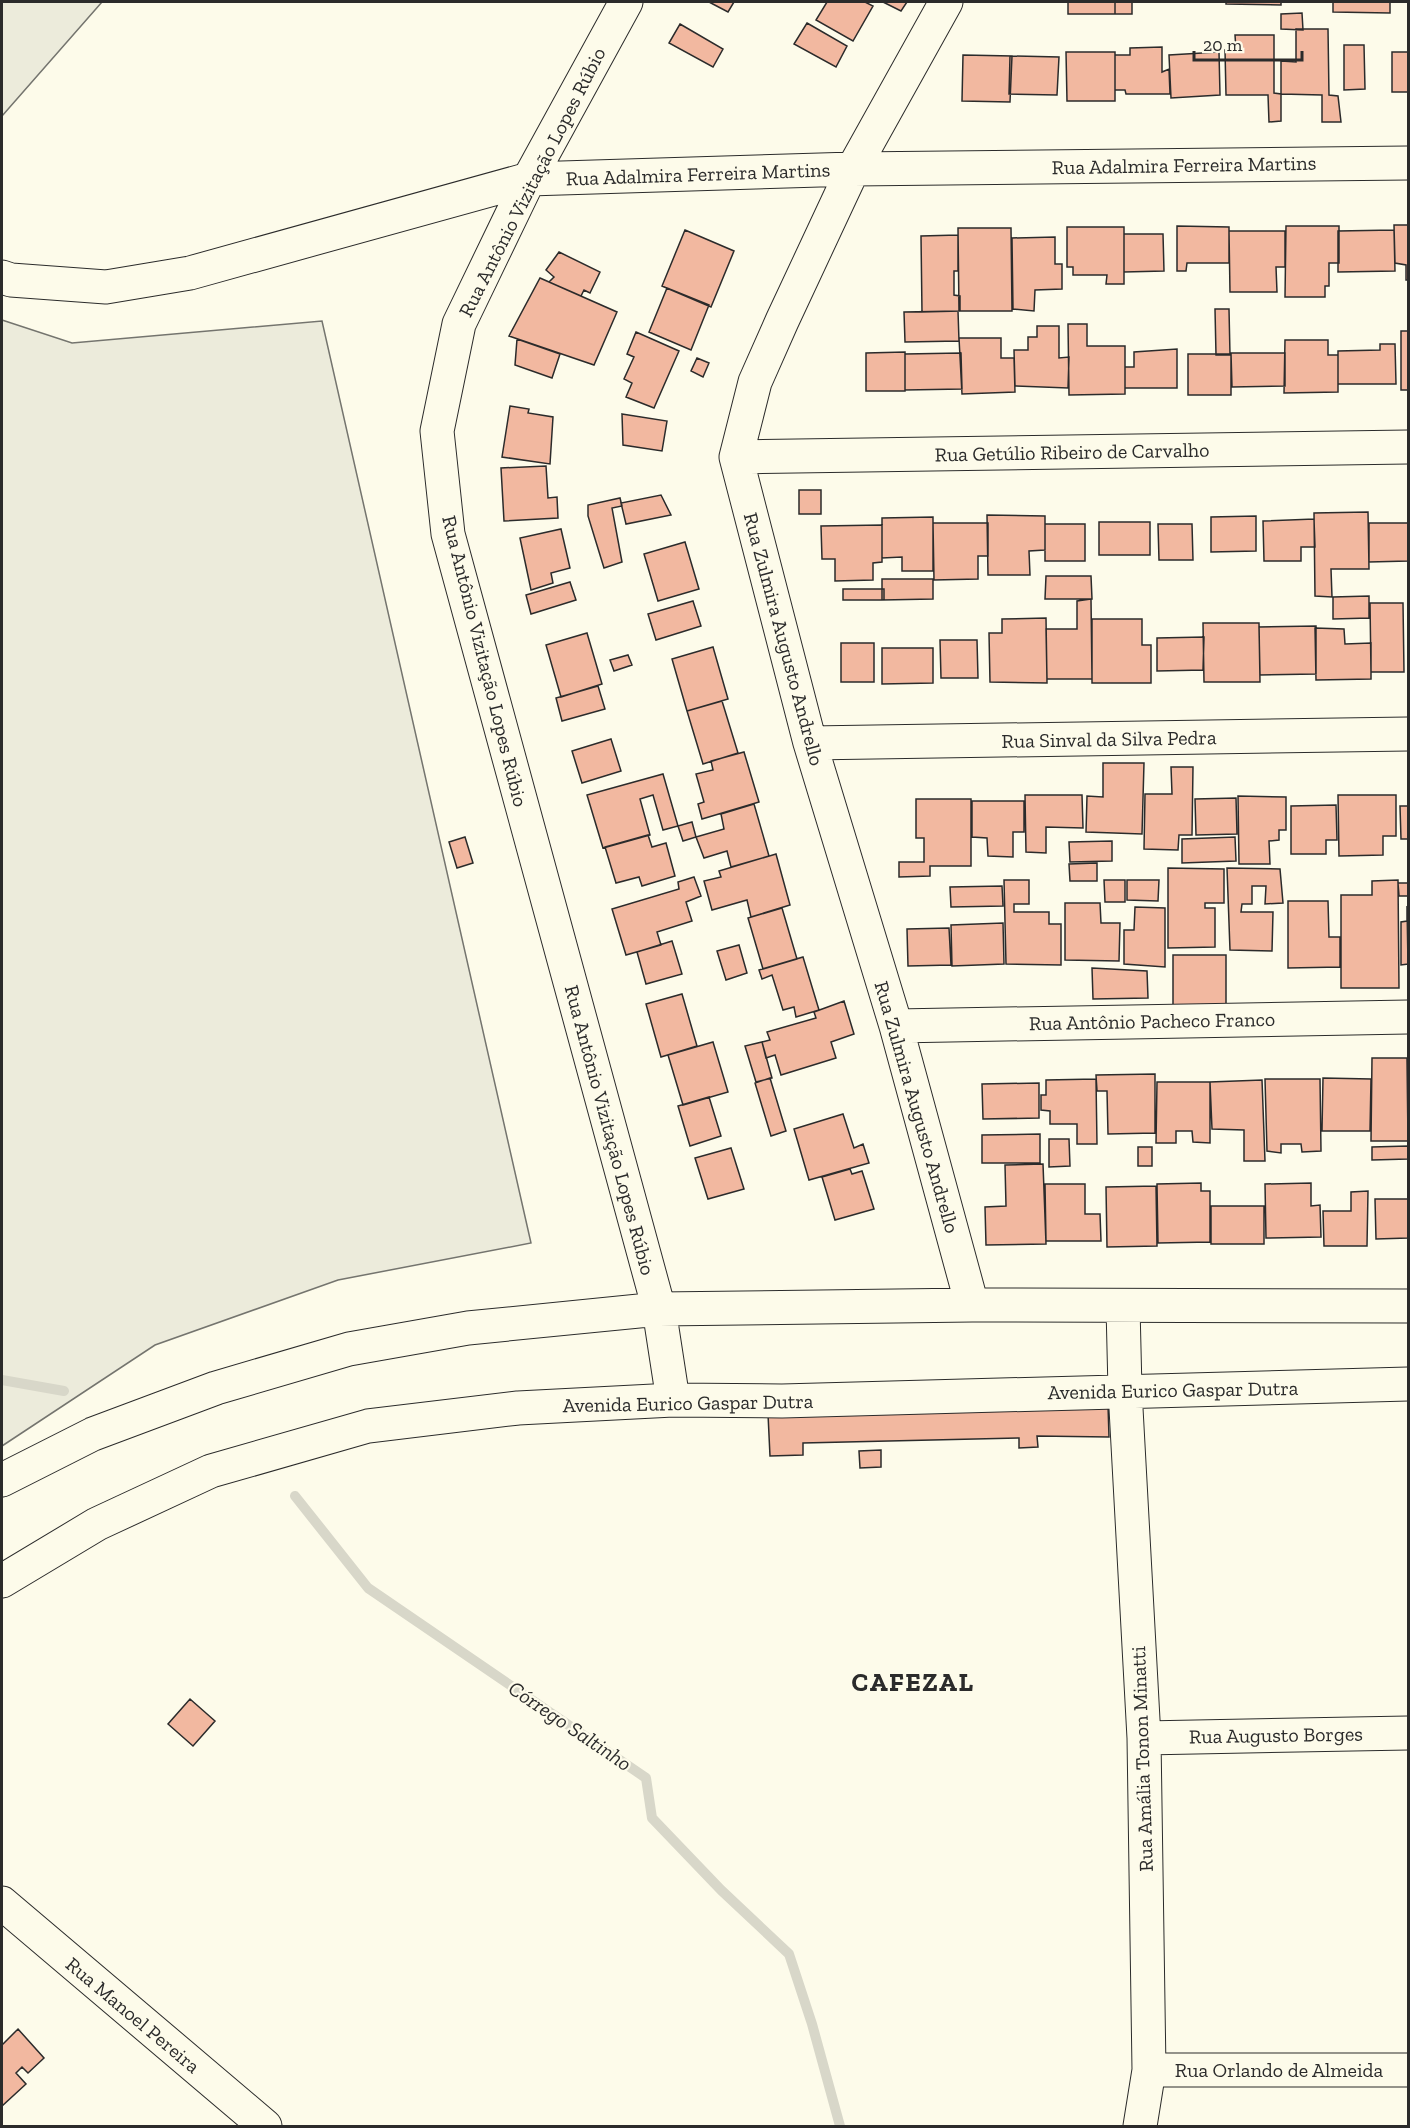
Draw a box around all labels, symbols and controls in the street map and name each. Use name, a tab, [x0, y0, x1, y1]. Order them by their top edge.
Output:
scale bar	[1194, 24, 1302, 62]
text: 20 m	[1203, 34, 1243, 56]
street label: Rua Antônio Vizitação Lopes Rúbio	[453, 43, 611, 321]
street label: Rua Adalmira Ferreira Martins	[1052, 151, 1316, 179]
street label: Rua Adalmira Ferreira Martins	[565, 157, 831, 191]
street label: Rua Getúlio Ribeiro de Carvalho	[934, 438, 1210, 466]
street label: Rua Zulmira Augusto Andrello	[739, 510, 829, 768]
street label: Rua Antônio Vizitação Lopes Rúbio	[437, 513, 533, 809]
street label: Rua Sinval da Silva Pedra	[1001, 725, 1217, 753]
street label: Rua Zulmira Augusto Andrello	[869, 978, 965, 1236]
street label: Rua Antônio Vizitação Lopes Rúbio	[560, 982, 660, 1278]
street label: Rua Antônio Pacheco Franco	[1029, 1007, 1275, 1035]
street label: Avenida Eurico Gaspar Dutra	[1047, 1376, 1299, 1404]
street label: Avenida Eurico Gaspar Dutra	[562, 1389, 814, 1417]
street label: Rua Amália Tonon Minatti	[1126, 1645, 1158, 1872]
district label: CAFEZAL	[852, 1666, 974, 1698]
water label: Córrego Saltinho	[504, 1675, 637, 1776]
street label: Rua Augusto Borges	[1189, 1721, 1363, 1749]
street label: Rua Manoel Pereira	[61, 1952, 205, 2078]
street label: Rua Orlando de Almeida	[1175, 2058, 1383, 2082]

